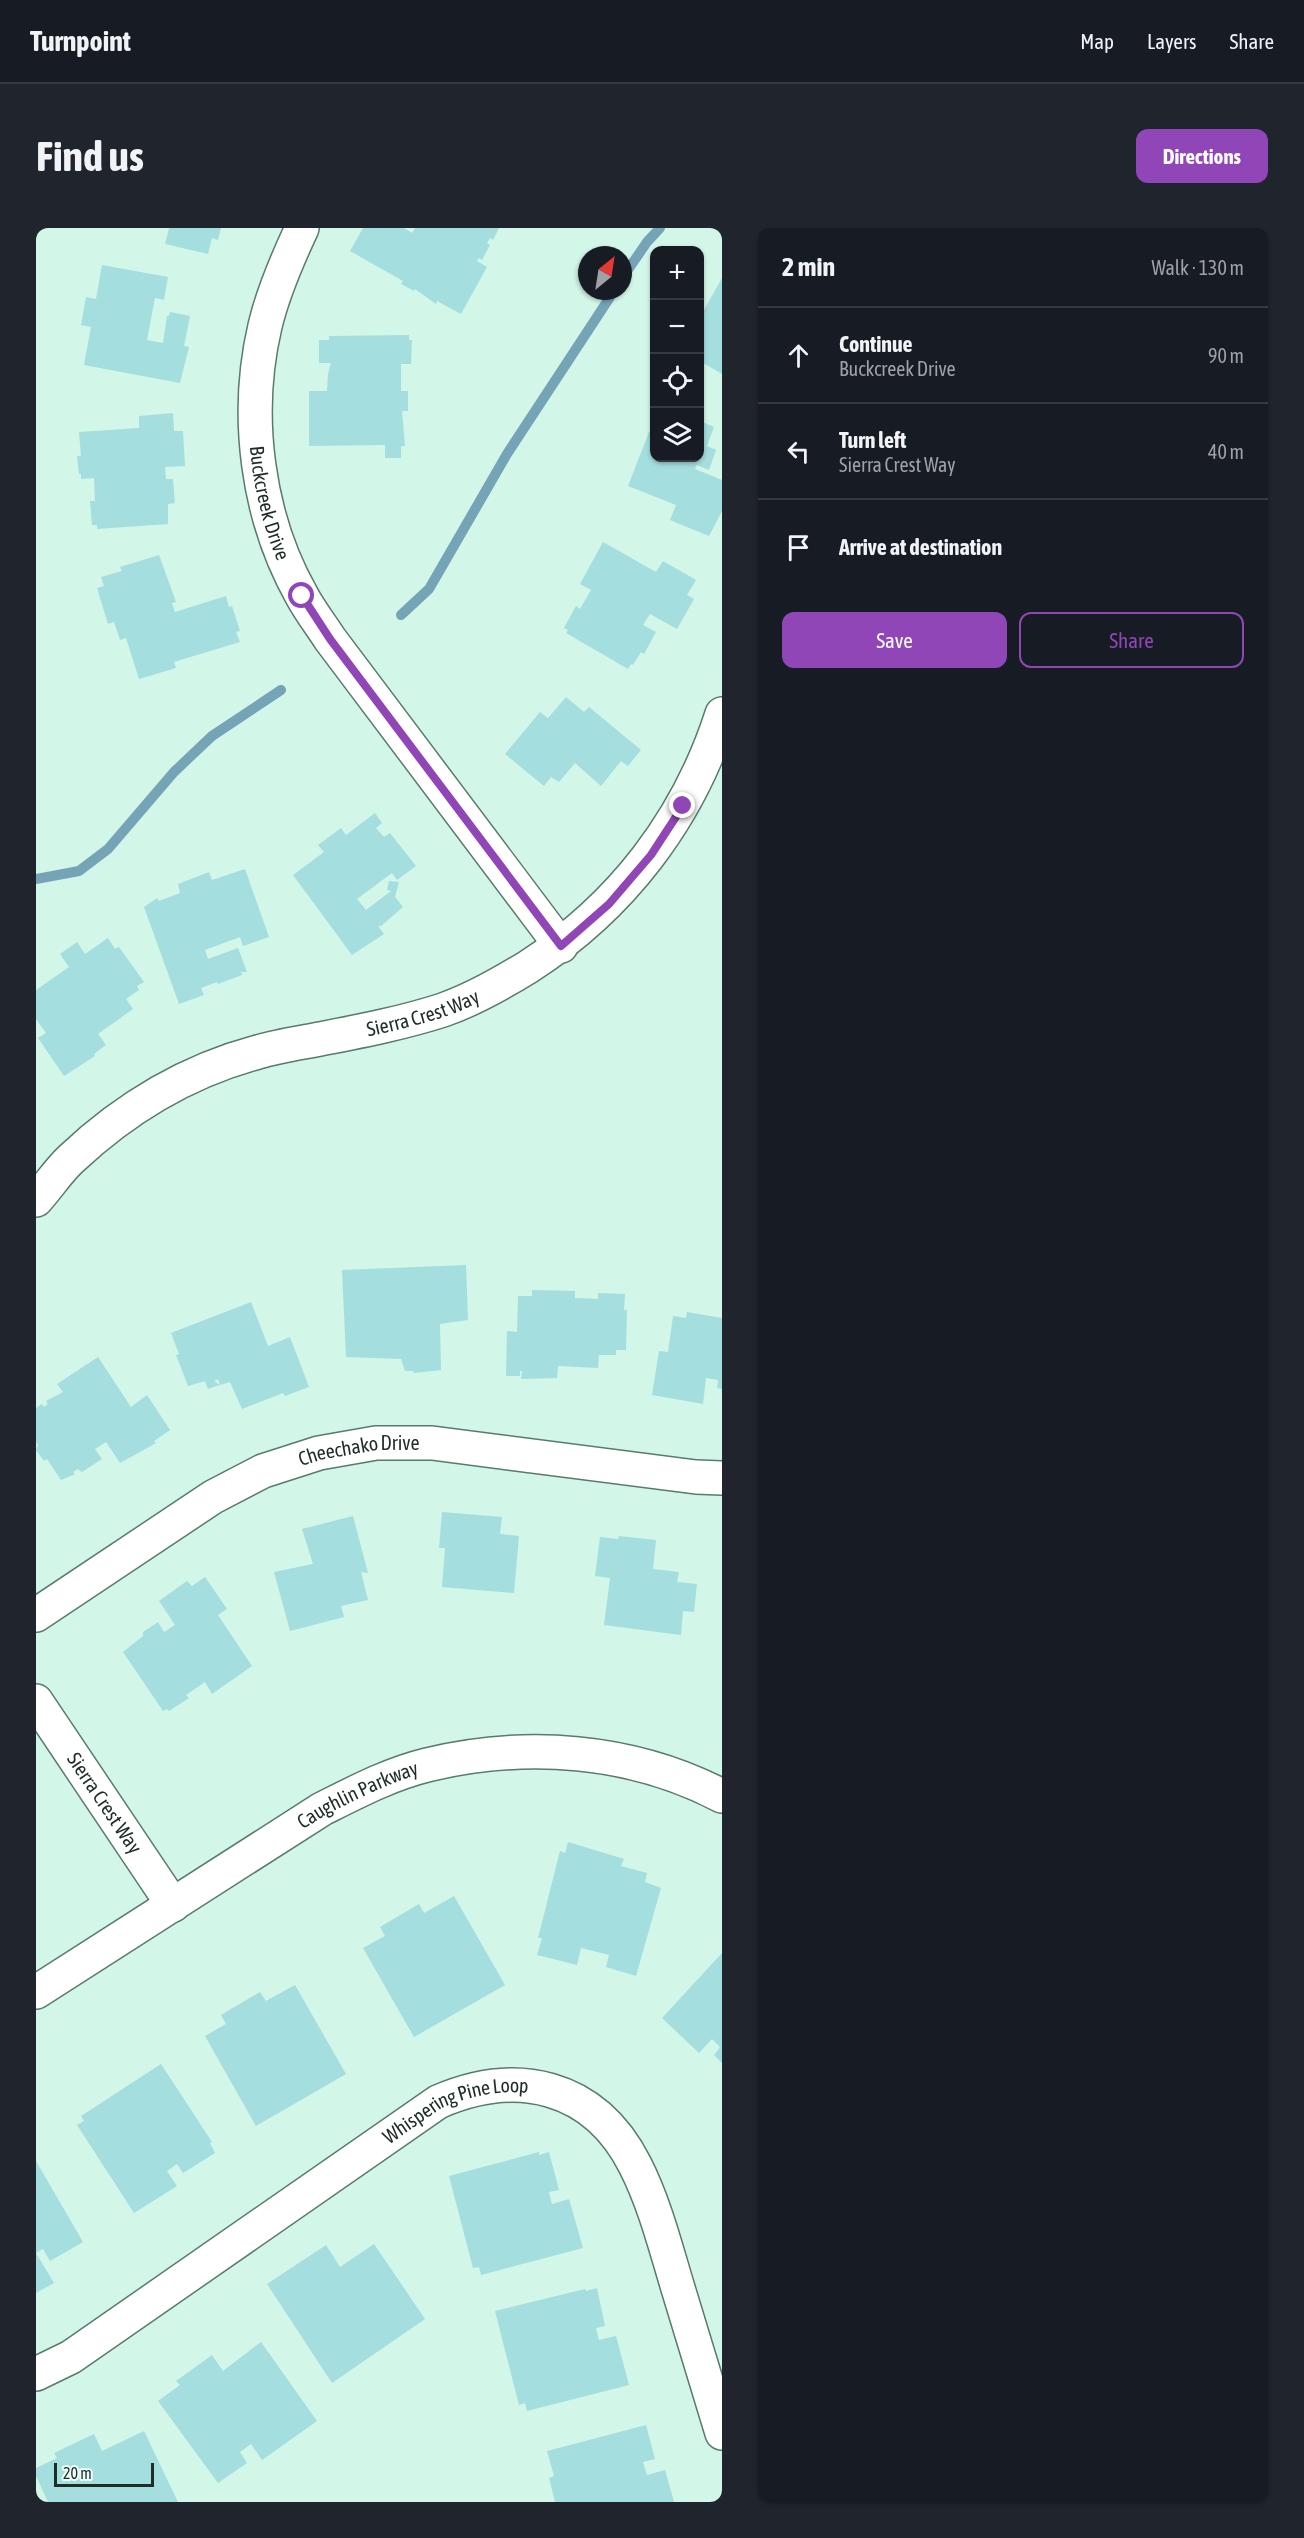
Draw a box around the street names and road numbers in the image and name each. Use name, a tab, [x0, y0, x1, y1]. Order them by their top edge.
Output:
street label: Buckcreek Drive	[246, 445, 295, 563]
street label: Sierra Crest Way	[364, 984, 483, 1040]
street label: Cheechako Drive	[295, 1431, 419, 1470]
street label: Sierra Crest Way	[63, 1748, 147, 1858]
street label: Caughlin Parkway	[293, 1756, 421, 1833]
street label: Whispering Pine Loop	[378, 2073, 530, 2148]

